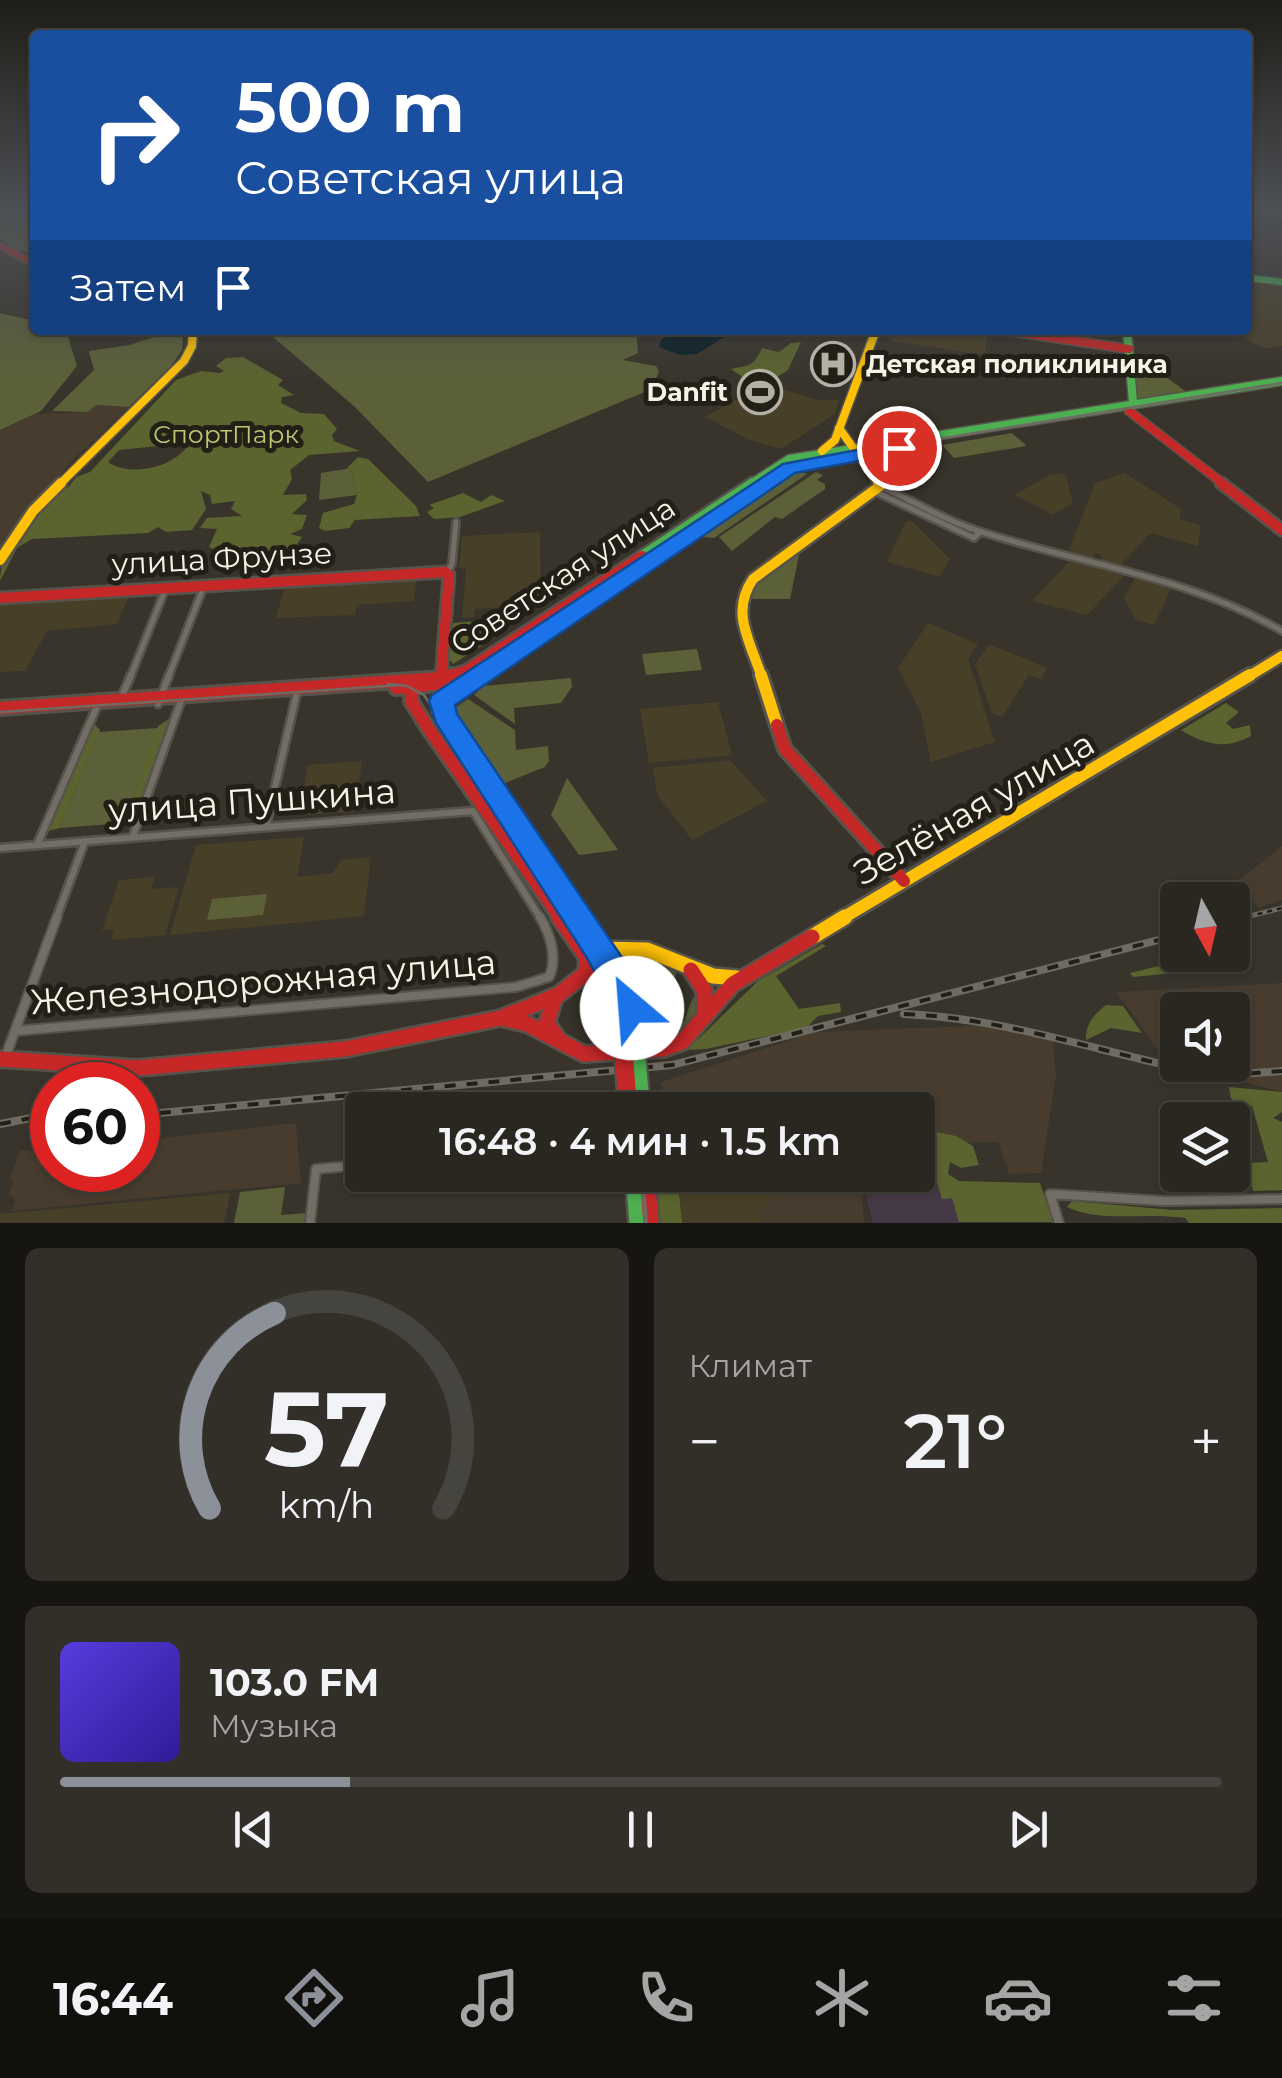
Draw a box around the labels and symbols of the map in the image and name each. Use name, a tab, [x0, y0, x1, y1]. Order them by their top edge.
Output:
hospital icon: Детская поликлиника	[810, 341, 856, 387]
place label: Детская поликлиника	[866, 349, 1168, 379]
sports icon: Danfit	[737, 369, 783, 415]
place label: Danfit	[646, 377, 728, 407]
pin	[857, 406, 942, 491]
park label: СпортПарк	[153, 419, 299, 449]
street label: Советская улица	[443, 489, 682, 662]
street label: улица Фрунзе	[110, 534, 333, 583]
street label: Зелёная улица	[846, 721, 1102, 894]
street label: улица Пушкина	[106, 769, 397, 832]
north arrow	[1160, 882, 1250, 972]
street label: Железнодорожная улица	[28, 940, 497, 1023]
position arrow	[580, 956, 684, 1060]
speed limit sign: 60	[30, 1062, 160, 1192]

